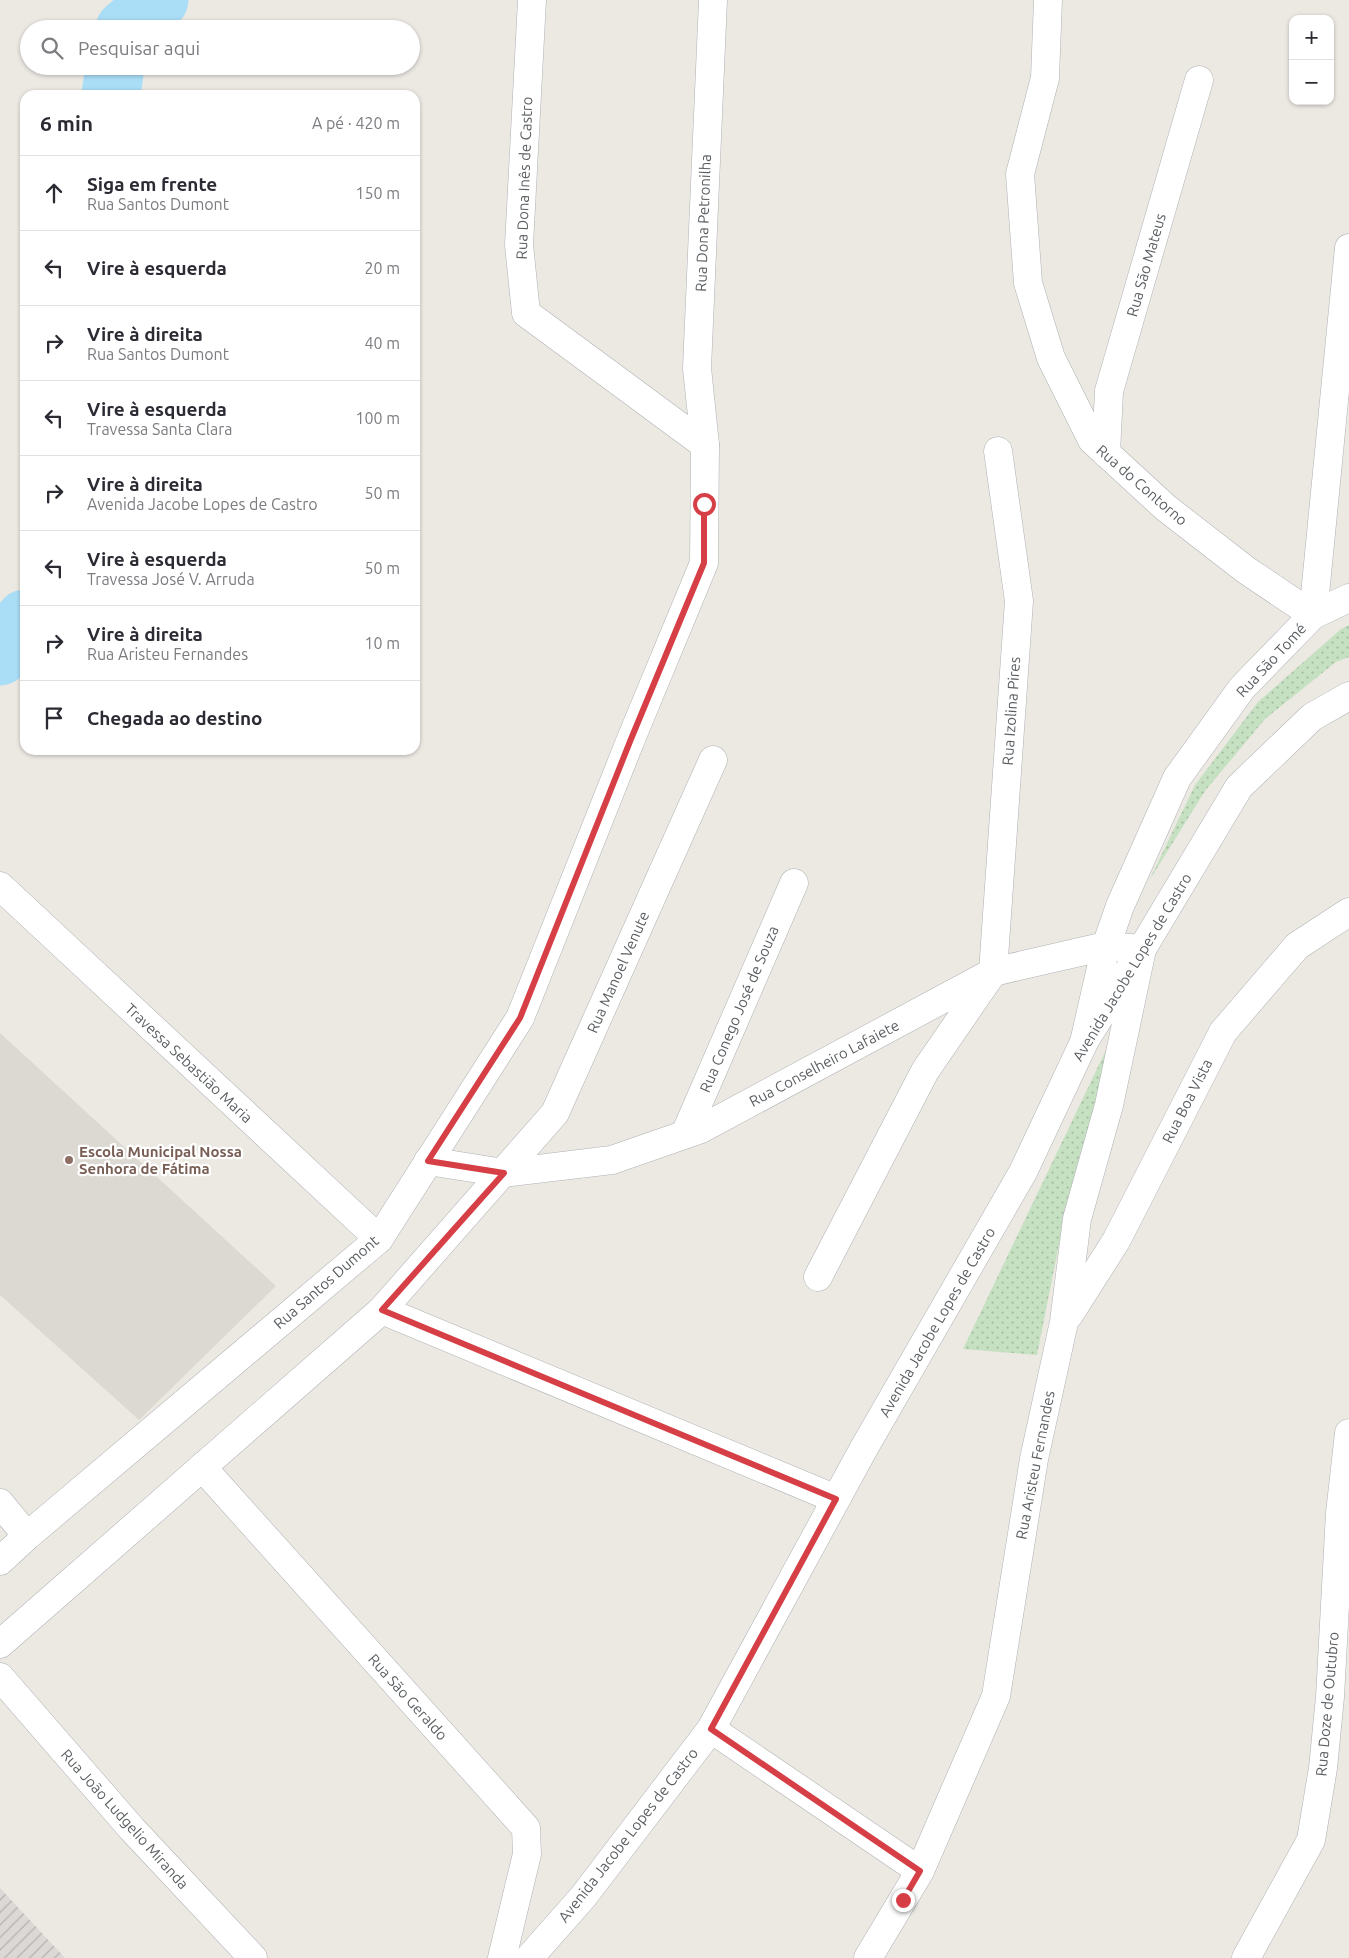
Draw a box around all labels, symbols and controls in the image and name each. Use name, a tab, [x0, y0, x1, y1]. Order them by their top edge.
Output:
map controls	[1289, 15, 1334, 105]
button: +	[1289, 15, 1334, 60]
search box	[20, 20, 420, 75]
icon: search	[38, 34, 66, 62]
text: Pesquisar aqui	[78, 37, 200, 59]
button: −	[1289, 60, 1334, 105]
street label: Rua Dona Inês de Castro	[513, 96, 535, 260]
text: 6 min	[40, 111, 93, 135]
text: A pé · 420 m	[312, 114, 400, 132]
street label: Rua Dona Petronilha	[692, 154, 714, 292]
text: Siga em frente	[87, 173, 217, 195]
icon: ahead	[40, 179, 68, 207]
text: 150 m	[355, 184, 400, 202]
text: Rua Santos Dumont	[87, 195, 229, 213]
street label: Rua São Mateus	[1123, 211, 1169, 319]
icon: left	[40, 254, 68, 282]
text: Vire à esquerda	[87, 257, 227, 279]
text: 20 m	[364, 259, 400, 277]
text: Vire à direita	[87, 323, 203, 345]
icon: right	[40, 329, 68, 357]
text: 40 m	[364, 334, 400, 352]
text: Rua Santos Dumont	[87, 345, 229, 363]
text: Vire à esquerda	[87, 398, 227, 420]
icon: left	[40, 404, 68, 432]
text: 100 m	[355, 409, 400, 427]
text: Travessa Santa Clara	[87, 420, 232, 438]
street label: Rua do Contorno	[1093, 441, 1191, 529]
text: Vire à direita	[87, 473, 203, 495]
icon: right	[40, 479, 68, 507]
text: 50 m	[364, 484, 400, 502]
route start	[693, 493, 716, 516]
text: Avenida Jacobe Lopes de Castro	[87, 495, 318, 513]
text: Vire à esquerda	[87, 548, 227, 570]
icon: left	[40, 554, 68, 582]
text: 50 m	[364, 559, 400, 577]
text: Travessa José V. Arruda	[87, 570, 255, 588]
street label: Rua São Tomé	[1233, 620, 1309, 700]
text: Vire à direita	[87, 623, 203, 645]
icon: right	[40, 629, 68, 657]
text: 10 m	[364, 634, 400, 652]
text: Rua Aristeu Fernandes	[87, 645, 248, 663]
street label: Rua Izolina Pires	[999, 656, 1023, 766]
icon: arrive	[40, 704, 68, 732]
text: Chegada ao destino	[87, 707, 263, 729]
street label: Avenida Jacobe Lopes de Castro	[1069, 870, 1195, 1064]
street label: Rua Manoel Venute	[584, 909, 652, 1035]
street label: Rua Conego José de Souza	[696, 923, 782, 1095]
street label: Travessa Sebastião Maria	[122, 1000, 256, 1126]
street label: Rua Conselheiro Lafaiete	[746, 1016, 902, 1110]
street label: Rua Boa Vista	[1158, 1056, 1216, 1146]
place label: Escola Municipal Nossa Senhora de Fátima	[79, 1143, 242, 1177]
marker: Escola Municipal Nossa Senhora de Fátima	[63, 1154, 75, 1166]
street label: Avenida Jacobe Lopes de Castro	[876, 1224, 998, 1420]
street label: Rua Santos Dumont	[270, 1232, 382, 1332]
street label: Rua Aristeu Fernandes	[1012, 1389, 1058, 1541]
street label: Rua Doze de Outubro	[1312, 1631, 1342, 1777]
street label: Rua São Geraldo	[365, 1650, 451, 1744]
street label: Avenida Jacobe Lopes de Castro	[555, 1745, 701, 1925]
street label: Rua João Ludgelio Miranda	[58, 1746, 192, 1892]
route end	[892, 1889, 915, 1912]

